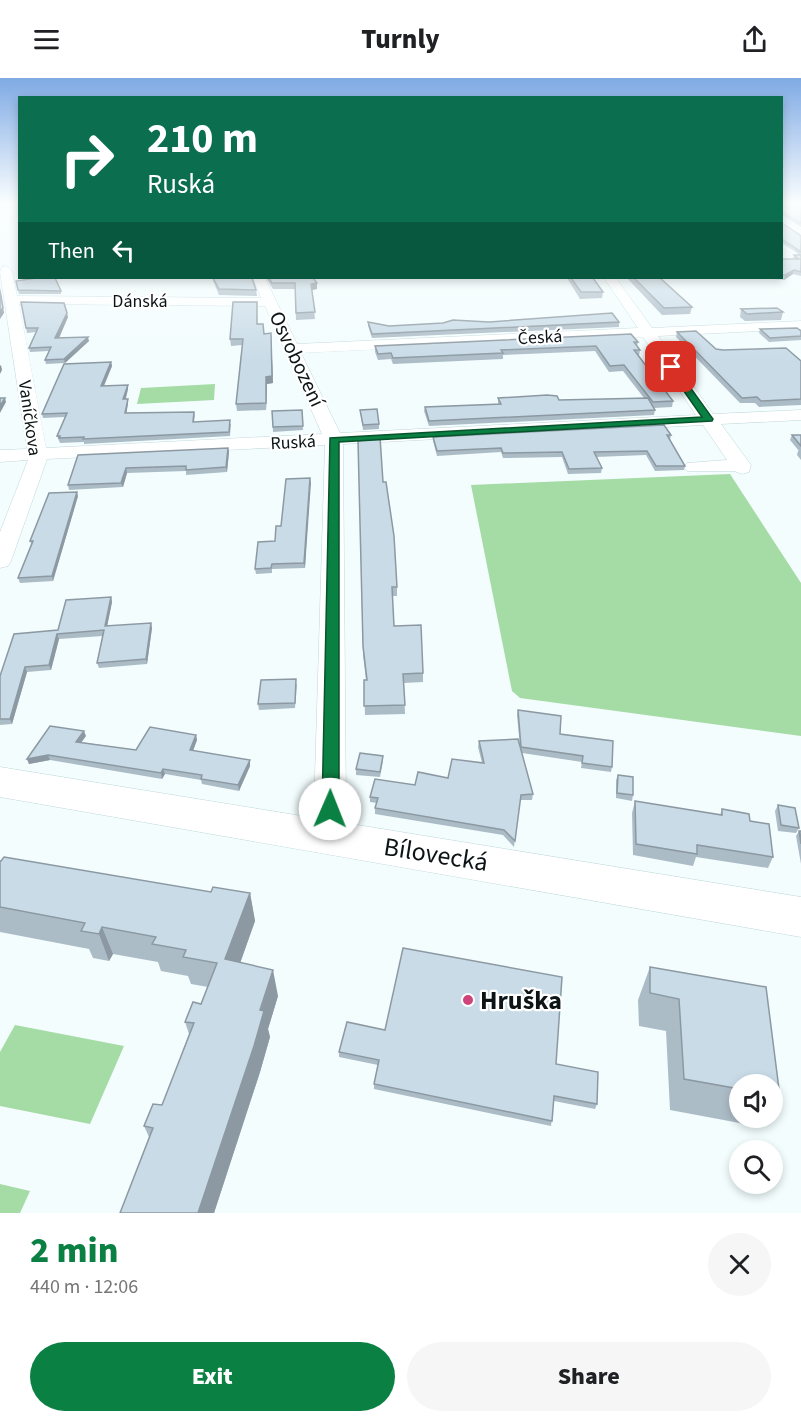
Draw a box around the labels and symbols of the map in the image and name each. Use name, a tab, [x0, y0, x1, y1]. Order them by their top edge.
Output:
street label: Dánská	[112, 289, 168, 314]
street label: Osvobození	[262, 306, 333, 413]
street label: Česká	[517, 324, 563, 351]
pin	[645, 341, 696, 392]
street label: Vaníčkova	[12, 379, 47, 457]
street label: Ruská	[270, 429, 316, 456]
position arrow	[298, 777, 362, 841]
street label: Bílovecká	[381, 828, 491, 881]
place label: Hruška	[480, 982, 562, 1019]
marker: Hruška	[461, 993, 475, 1007]

